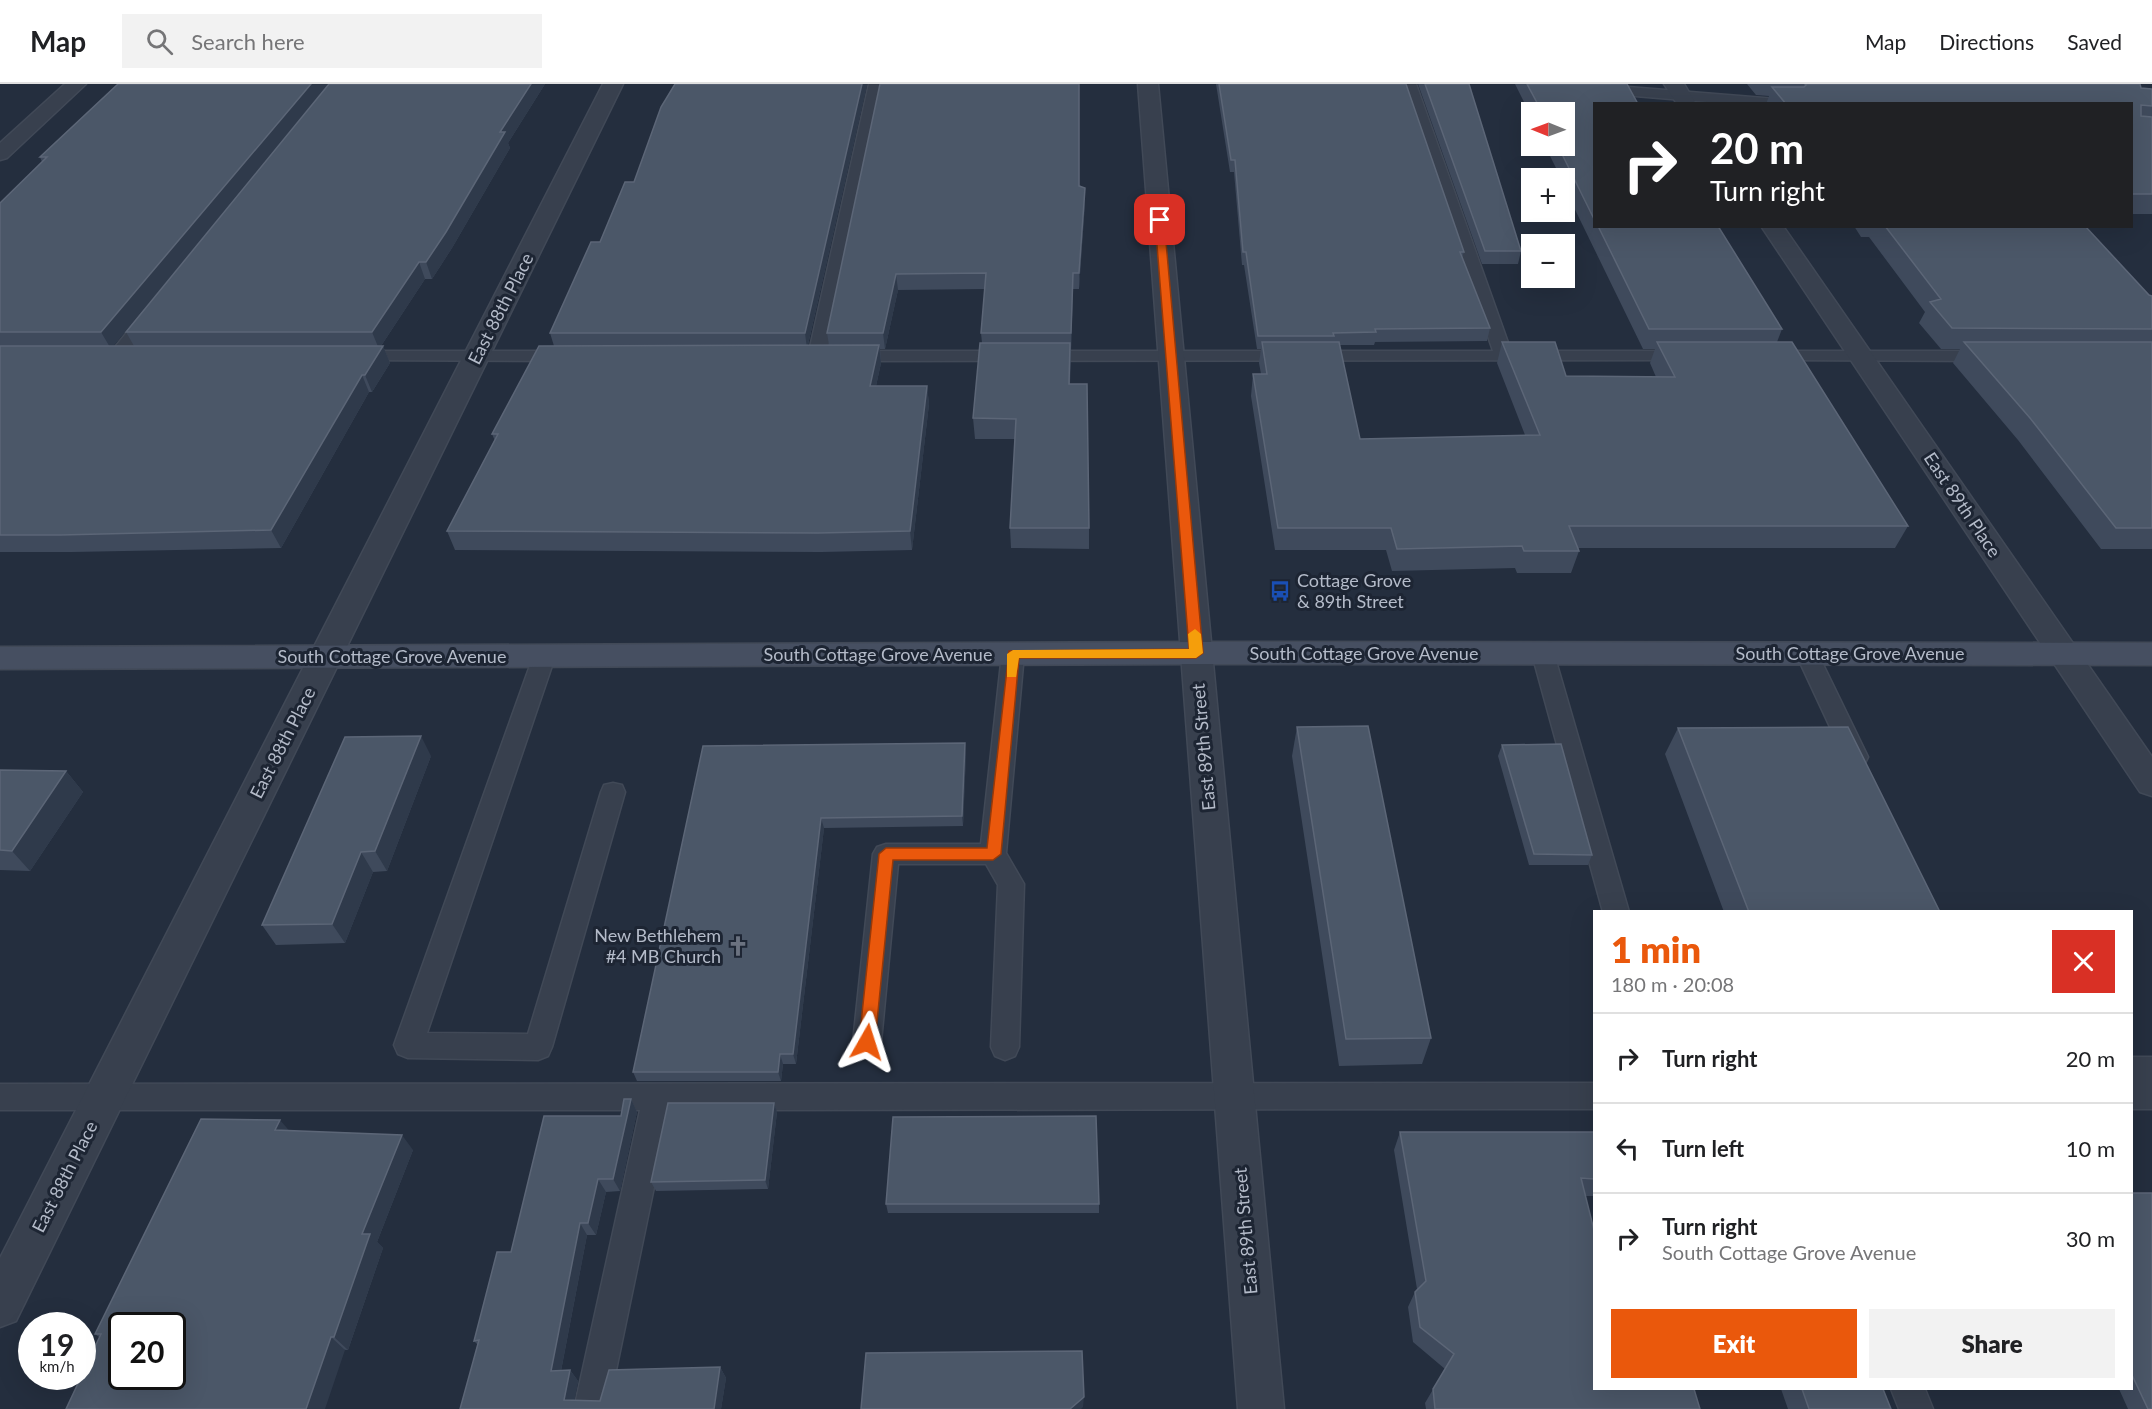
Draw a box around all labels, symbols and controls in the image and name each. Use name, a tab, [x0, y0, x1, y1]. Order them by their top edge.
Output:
search box	[122, 14, 542, 68]
text: Map	[30, 24, 86, 58]
icon: search	[143, 25, 176, 58]
text: Search here	[191, 28, 305, 55]
text: Map	[1865, 29, 1906, 54]
text: Directions	[1939, 29, 2034, 54]
text: Saved	[2067, 29, 2122, 54]
north arrow	[1521, 102, 1575, 156]
map controls	[1521, 102, 1575, 288]
text: 20 m	[1710, 123, 1804, 173]
icon: right	[1611, 126, 1689, 204]
button: +	[1521, 168, 1575, 222]
text: Turn right	[1710, 174, 1825, 207]
pin	[1134, 194, 1185, 245]
icon: arrive	[1143, 203, 1176, 236]
button: −	[1521, 234, 1575, 288]
street label: East 88th Place	[463, 249, 538, 368]
street label: East 89th Place	[1920, 448, 2006, 561]
place label: Cottage Grove & 89th Street	[1297, 569, 1411, 612]
bus stop icon: Cottage Grove & 89th Street	[1268, 579, 1292, 603]
street label: South Cottage Grove Avenue	[1250, 642, 1478, 664]
street label: South Cottage Grove Avenue	[1736, 642, 1964, 664]
street label: South Cottage Grove Avenue	[764, 643, 992, 665]
street label: South Cottage Grove Avenue	[278, 645, 506, 667]
street label: East 89th Street	[1186, 682, 1220, 812]
street label: East 88th Place	[245, 683, 320, 802]
place label: New Bethlehem #4 MB Church	[594, 924, 721, 967]
text: 1 min	[1611, 927, 1701, 971]
button: close	[2052, 930, 2115, 993]
church icon: New Bethlehem #4 MB Church	[726, 934, 750, 958]
text: 180 m · 20:08	[1611, 972, 1734, 996]
position arrow	[835, 1010, 899, 1074]
icon: right	[1611, 1042, 1644, 1075]
text: Turn right	[1662, 1045, 1757, 1072]
text: 20 m	[2066, 1045, 2115, 1072]
street label: East 88th Place	[27, 1117, 102, 1236]
icon: left	[1611, 1132, 1644, 1165]
text: Turn left	[1662, 1135, 1744, 1162]
text: 10 m	[2066, 1135, 2115, 1162]
street label: East 89th Street	[1228, 1166, 1262, 1296]
text: Turn right	[1662, 1213, 1757, 1240]
icon: right	[1611, 1222, 1644, 1255]
text: 30 m	[2066, 1225, 2115, 1252]
text: South Cottage Grove Avenue	[1662, 1240, 1916, 1264]
button: Exit	[1611, 1309, 1857, 1378]
button: Share	[1869, 1309, 2115, 1378]
speed limit sign: 20	[108, 1312, 186, 1390]
text: 19	[40, 1326, 74, 1362]
text: km/h	[39, 1357, 75, 1375]

